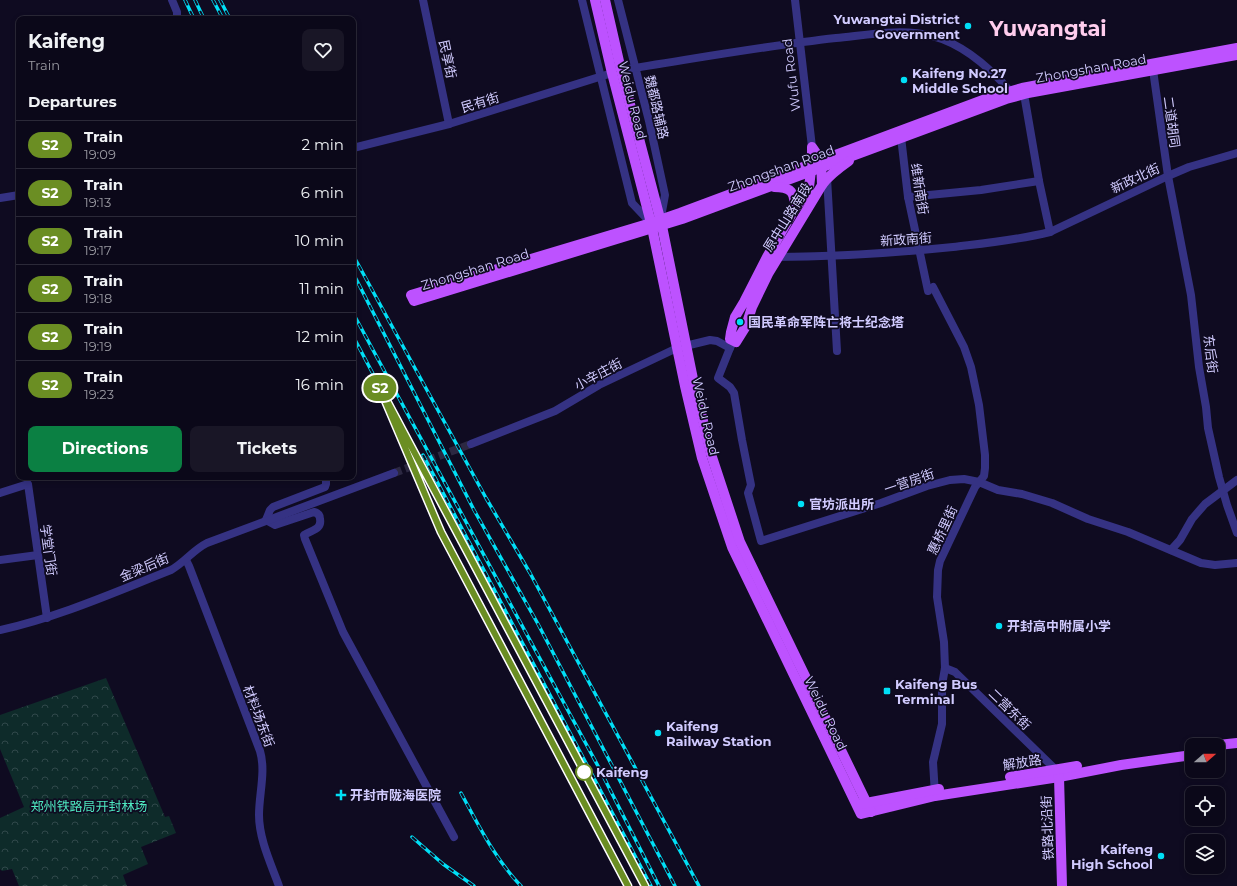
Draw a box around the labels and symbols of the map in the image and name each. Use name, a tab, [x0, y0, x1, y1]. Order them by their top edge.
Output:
place label: Yuwangtai District Government	[833, 11, 960, 42]
district label: Yuwangtai	[988, 16, 1107, 41]
marker: Yuwangtai District Government	[963, 21, 973, 31]
street label: 民享街	[436, 38, 460, 80]
street label: Wufu Road	[779, 38, 803, 112]
street label: Zhongshan Road	[1034, 50, 1148, 86]
street label: Weidu Road	[616, 59, 650, 141]
place label: Kaifeng No.27 Middle School	[912, 65, 1008, 96]
street label: 魏都路辅路	[642, 74, 672, 140]
marker: Kaifeng No.27 Middle School	[899, 75, 909, 85]
street label: 民有街	[459, 89, 501, 115]
street label: 二道胡同	[1160, 95, 1184, 149]
street label: Zhongshan Road	[726, 141, 836, 195]
street label: 新政北街	[1108, 160, 1162, 196]
street label: 维新南街	[908, 162, 932, 216]
street label: 原中山路南段	[760, 180, 814, 254]
street label: 新政南街	[879, 229, 933, 249]
street label: Zhongshan Road	[419, 245, 531, 293]
place label: 国民革命军阵亡将士纪念塔	[748, 314, 904, 330]
marker: 国民革命军阵亡将士纪念塔	[735, 317, 745, 327]
street label: 东后街	[1201, 334, 1221, 374]
street label: 小辛庄街	[571, 355, 625, 393]
line badge: S2	[362, 375, 398, 401]
street label: Weidu Road	[689, 375, 723, 457]
street label: 一营房街	[882, 465, 936, 497]
place label: 官坊派出所	[809, 496, 874, 512]
marker: 官坊派出所	[796, 499, 806, 509]
street label: 惠桥里街	[924, 503, 960, 557]
street label: 学堂门街	[37, 523, 61, 577]
street label: 金梁后街	[117, 549, 171, 585]
place label: 开封高中附属小学	[1007, 618, 1111, 634]
marker: 开封高中附属小学	[994, 621, 1004, 631]
street label: Weidu Road	[801, 674, 851, 752]
place label: Kaifeng Bus Terminal	[895, 676, 977, 707]
street label: 材料场东街	[240, 683, 278, 749]
street label: 二营东街	[986, 685, 1034, 733]
marker: Kaifeng Bus Terminal	[882, 686, 892, 696]
place label: Kaifeng Railway Station	[666, 718, 771, 749]
marker: Kaifeng Railway Station	[653, 728, 663, 738]
north arrow	[1185, 738, 1225, 778]
street label: 解放路	[1001, 751, 1043, 773]
marker: Kaifeng	[575, 763, 593, 781]
place label: Kaifeng	[596, 764, 649, 780]
place label: 开封市陇海医院	[350, 787, 441, 803]
marker: 开封市陇海医院	[335, 789, 347, 801]
street label: 铁路北沿街	[1038, 795, 1056, 861]
park label: 郑州铁路局开封林场	[30, 798, 148, 814]
place label: Kaifeng High School	[1071, 841, 1153, 872]
marker: Kaifeng High School	[1156, 851, 1166, 861]

